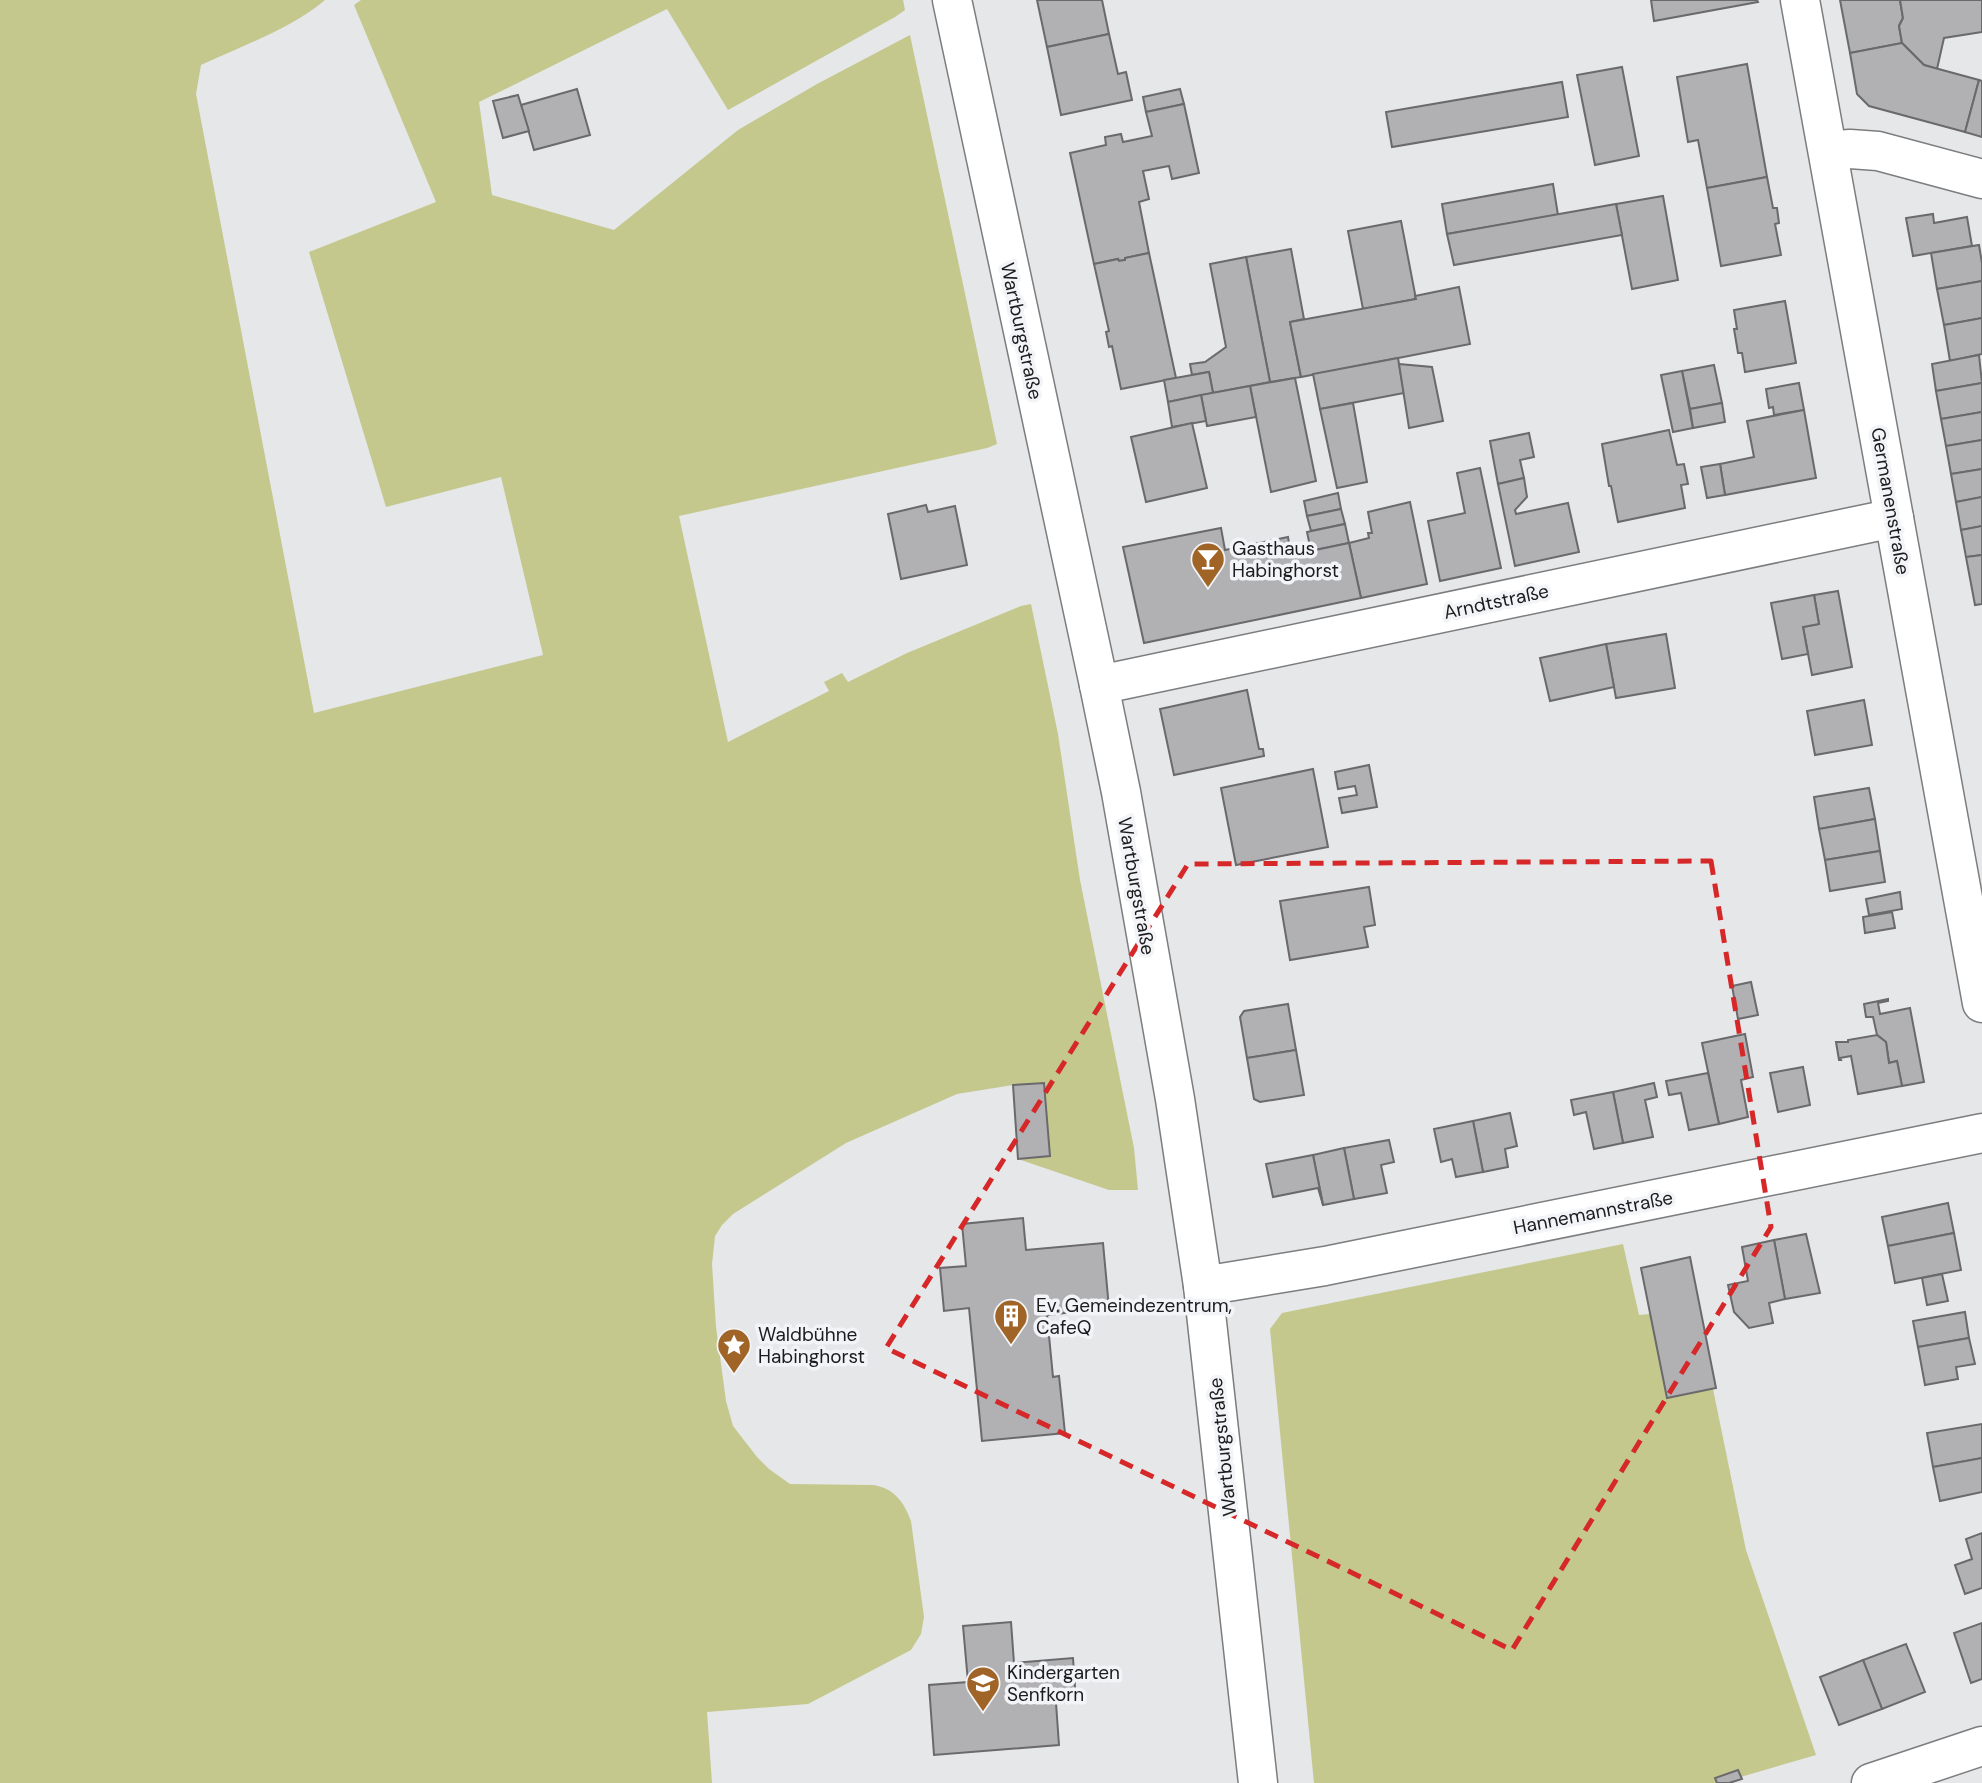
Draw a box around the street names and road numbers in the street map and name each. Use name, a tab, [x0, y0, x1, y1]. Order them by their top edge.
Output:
street label: Wartburgstraße	[995, 260, 1048, 402]
street label: Germanenstraße	[1865, 425, 1916, 577]
street label: Arndtstraße	[1441, 578, 1551, 625]
street label: Wartburgstraße	[1112, 815, 1161, 957]
street label: Hannemannstraße	[1511, 1185, 1675, 1240]
street label: Wartburgstraße	[1203, 1376, 1242, 1518]

